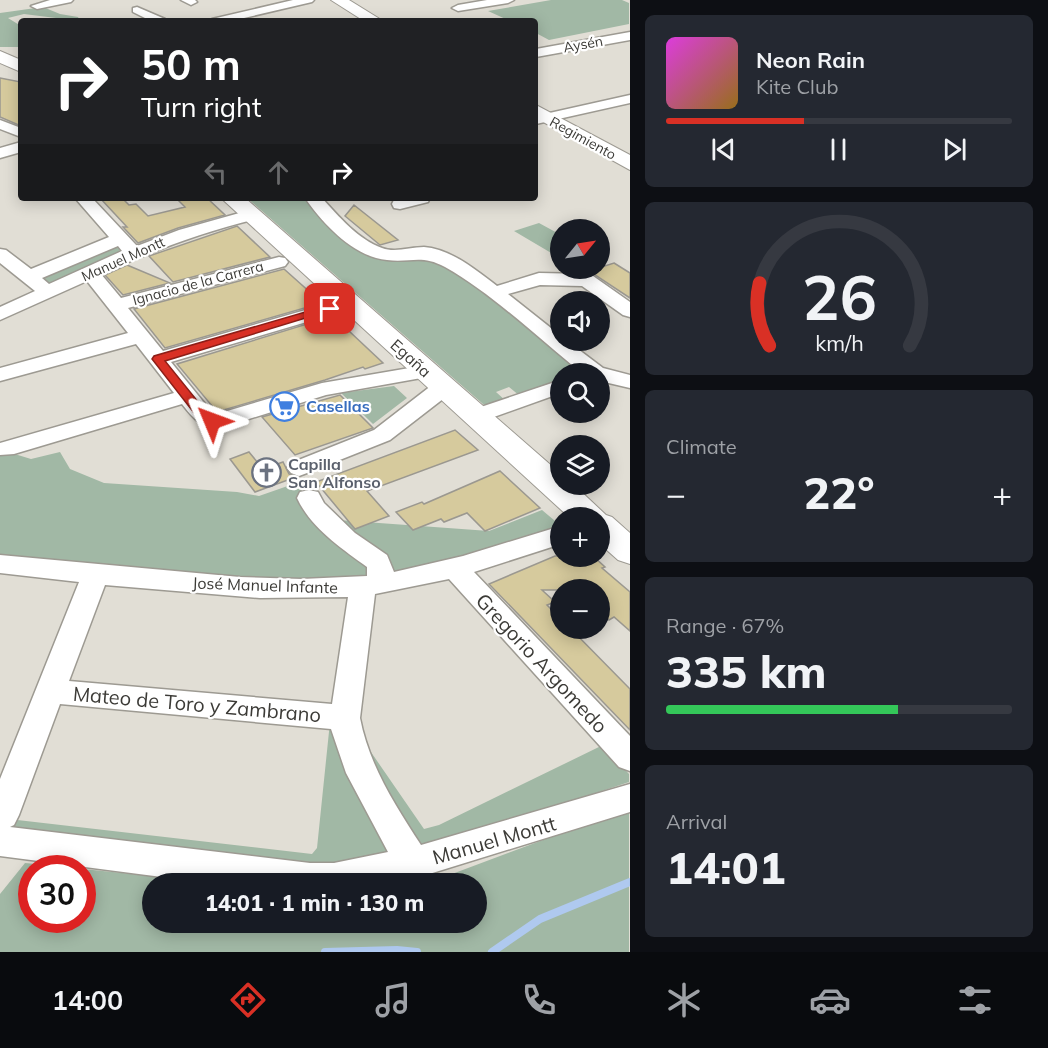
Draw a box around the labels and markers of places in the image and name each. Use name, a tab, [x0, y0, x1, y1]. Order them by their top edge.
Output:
pin	[304, 283, 355, 334]
supermarket icon: Casellas	[269, 390, 301, 422]
place label: Casellas	[306, 396, 370, 416]
place label: Capilla San Alfonso	[288, 454, 381, 492]
church icon: Capilla San Alfonso	[251, 457, 283, 489]

